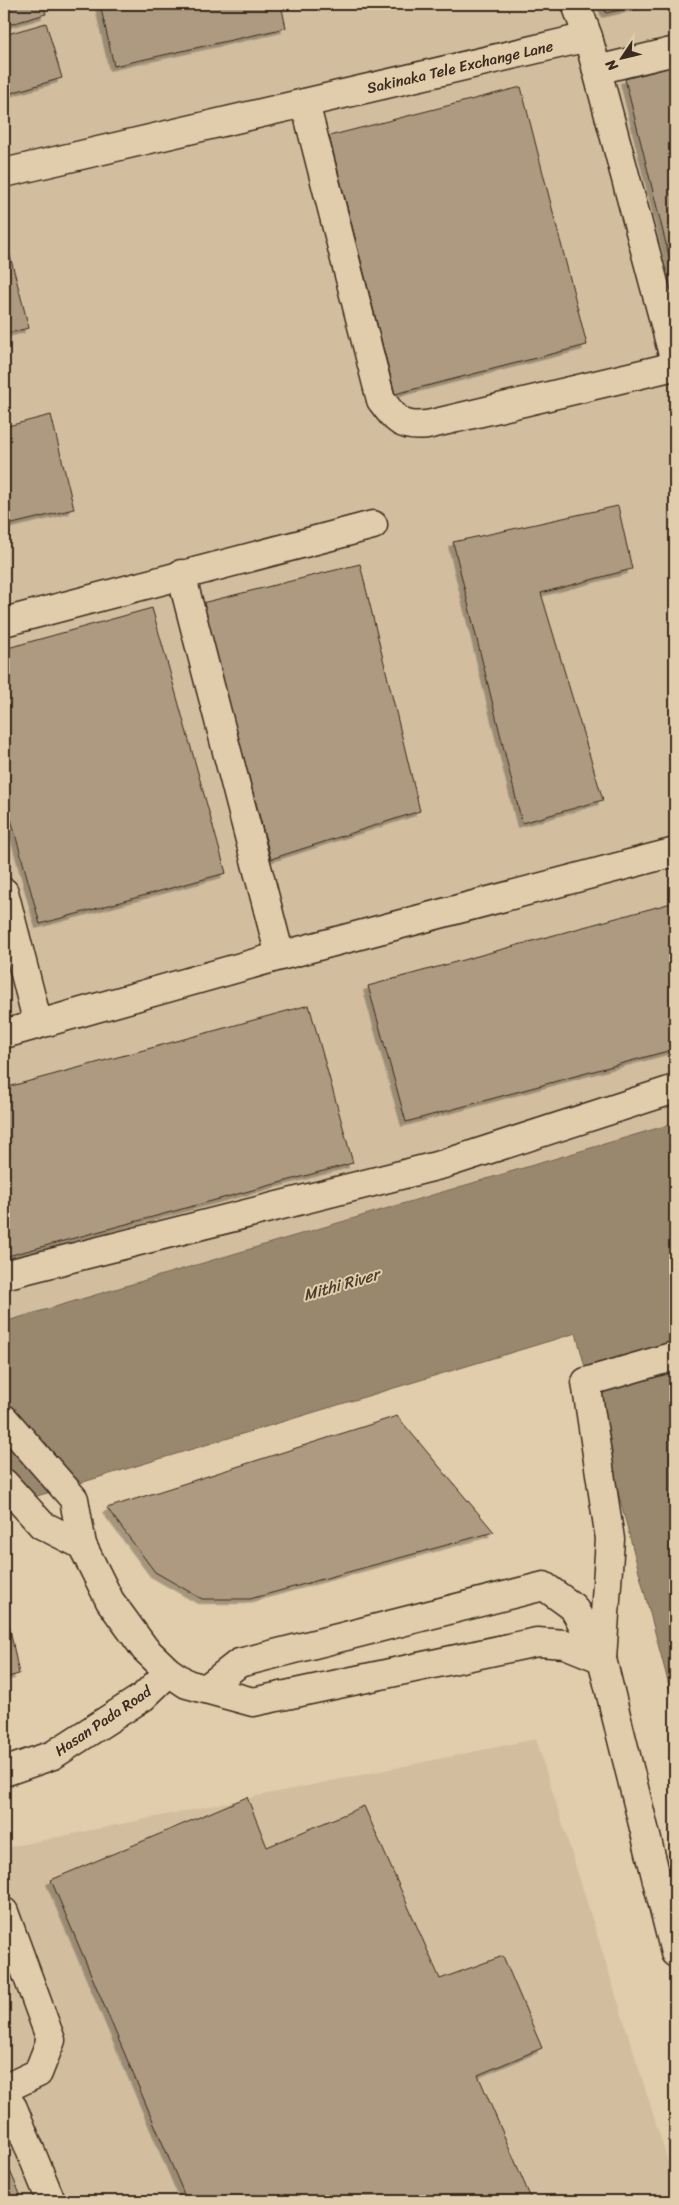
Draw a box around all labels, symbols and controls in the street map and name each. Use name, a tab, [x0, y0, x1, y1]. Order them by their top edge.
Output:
north arrow	[596, 32, 646, 82]
street label: Sakinaka Tele Exchange Lane	[364, 33, 556, 101]
text: N	[599, 54, 625, 77]
water label: Mithi River	[300, 1259, 386, 1309]
street label: Hasan Pada Road	[49, 1678, 158, 1763]

